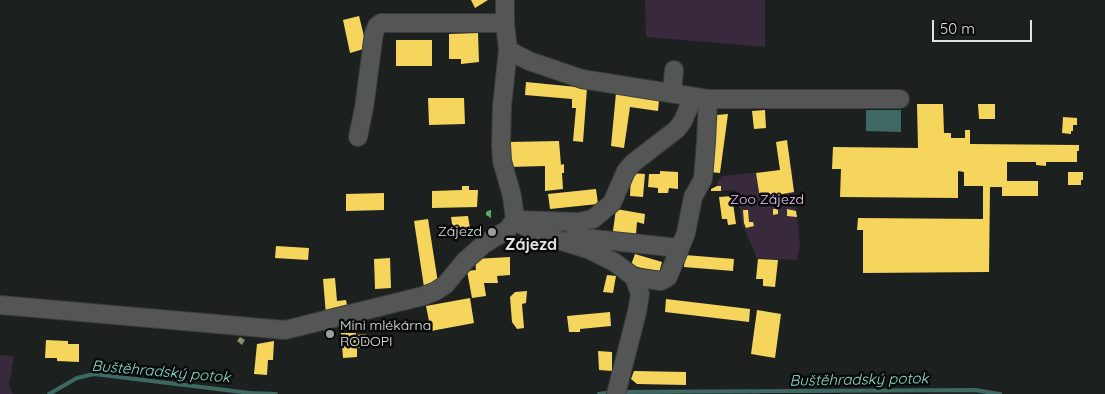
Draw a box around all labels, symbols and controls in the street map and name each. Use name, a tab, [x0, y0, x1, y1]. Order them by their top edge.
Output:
scale bar	[935, 10, 1035, 42]
text: 50 m	[940, 19, 975, 38]
park label: Zoo Zájezd	[730, 192, 804, 208]
place label: Zájezd	[438, 224, 482, 240]
marker: Zájezd	[486, 226, 498, 238]
district label: Zájezd	[505, 235, 557, 255]
place label: Mini mlékárna RODOPI	[340, 318, 431, 351]
marker: Mini mlékárna RODOPI	[324, 328, 336, 340]
water label: Buštěhradský potok	[91, 357, 231, 387]
water label: Buštěhradský potok	[789, 370, 929, 390]

